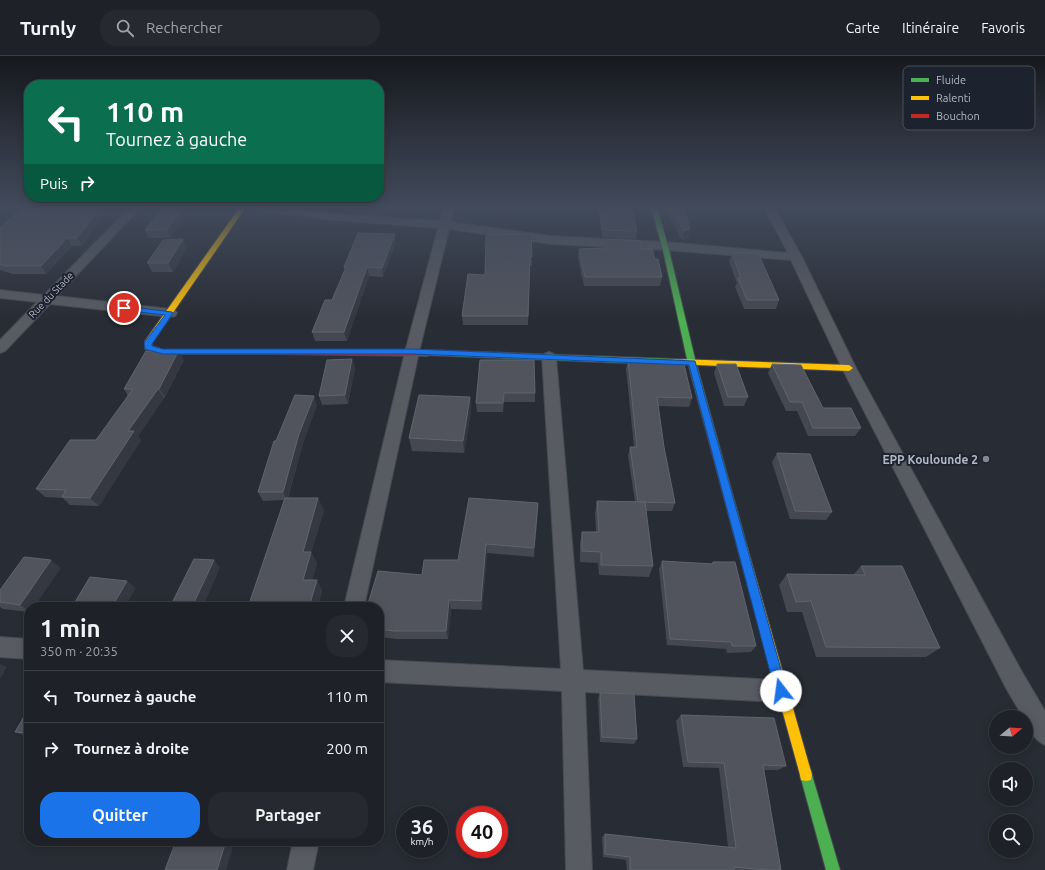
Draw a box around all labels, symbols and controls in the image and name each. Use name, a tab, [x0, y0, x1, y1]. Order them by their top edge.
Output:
search box	[100, 10, 380, 46]
text: Turnly	[20, 17, 76, 39]
icon: search	[114, 17, 136, 39]
text: Rechercher	[146, 19, 223, 36]
text: Carte	[846, 20, 880, 36]
text: Itinéraire	[902, 20, 959, 36]
text: Favoris	[981, 20, 1025, 36]
legend	[903, 66, 1035, 130]
text: Fluide	[936, 74, 966, 86]
text: Ralenti	[936, 92, 971, 104]
icon: left	[40, 96, 92, 148]
text: 110 m	[106, 96, 184, 127]
text: Bouchon	[936, 110, 980, 122]
text: Tournez à gauche	[106, 129, 247, 149]
icon: right	[76, 172, 98, 194]
text: Puis	[40, 175, 68, 192]
street label: Rue du Stade	[26, 270, 76, 320]
pin	[107, 291, 141, 325]
icon: arrive	[113, 297, 135, 319]
place label: EPP Koulounde 2	[882, 453, 978, 466]
marker: EPP Koulounde 2	[981, 454, 991, 464]
text: 1 min	[40, 615, 101, 642]
button: close	[326, 615, 368, 657]
text: 350 m · 20:35	[40, 644, 118, 658]
position arrow	[760, 670, 802, 712]
icon: left	[40, 686, 62, 708]
text: Tournez à gauche	[74, 688, 197, 705]
text: 110 m	[326, 688, 368, 705]
north arrow	[989, 710, 1033, 754]
map controls	[989, 710, 1033, 858]
icon: right	[40, 738, 62, 760]
text: Tournez à droite	[74, 740, 189, 757]
text: 200 m	[326, 740, 368, 757]
button: sound	[989, 762, 1033, 806]
button: Quitter	[40, 792, 200, 838]
button: Partager	[208, 792, 368, 838]
speed limit sign: 40	[456, 806, 508, 858]
button: search	[989, 814, 1033, 858]
text: 36	[411, 815, 433, 838]
text: km/h	[410, 836, 434, 847]

